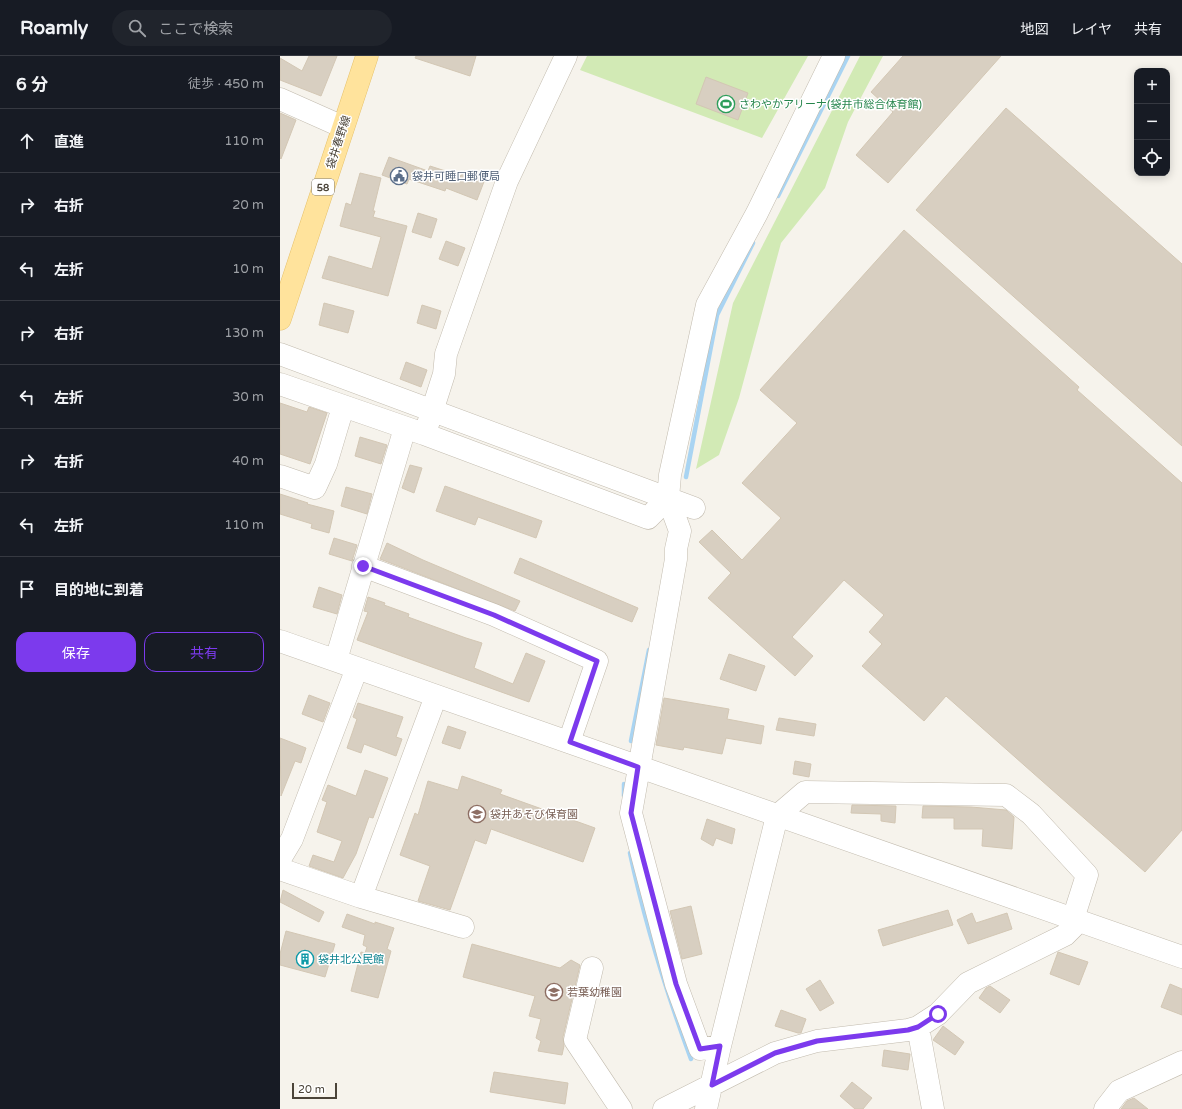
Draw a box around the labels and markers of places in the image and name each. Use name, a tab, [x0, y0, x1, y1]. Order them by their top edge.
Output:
sports icon: さわやかアリーナ(袋井市総合体育館)	[716, 94, 736, 114]
place label: さわやかアリーナ(袋井市総合体育館)	[739, 98, 922, 111]
public building icon: 袋井可睡口郵便局	[389, 166, 409, 186]
place label: 袋井可睡口郵便局	[412, 170, 500, 183]
school or university icon: 袋井あそび保育園	[467, 804, 487, 824]
place label: 袋井あそび保育園	[490, 808, 578, 821]
building icon: 袋井北公民館	[295, 949, 315, 969]
place label: 袋井北公民館	[318, 953, 384, 966]
school or university icon: 若葉幼稚園	[544, 982, 564, 1002]
place label: 若葉幼稚園	[567, 986, 622, 999]

